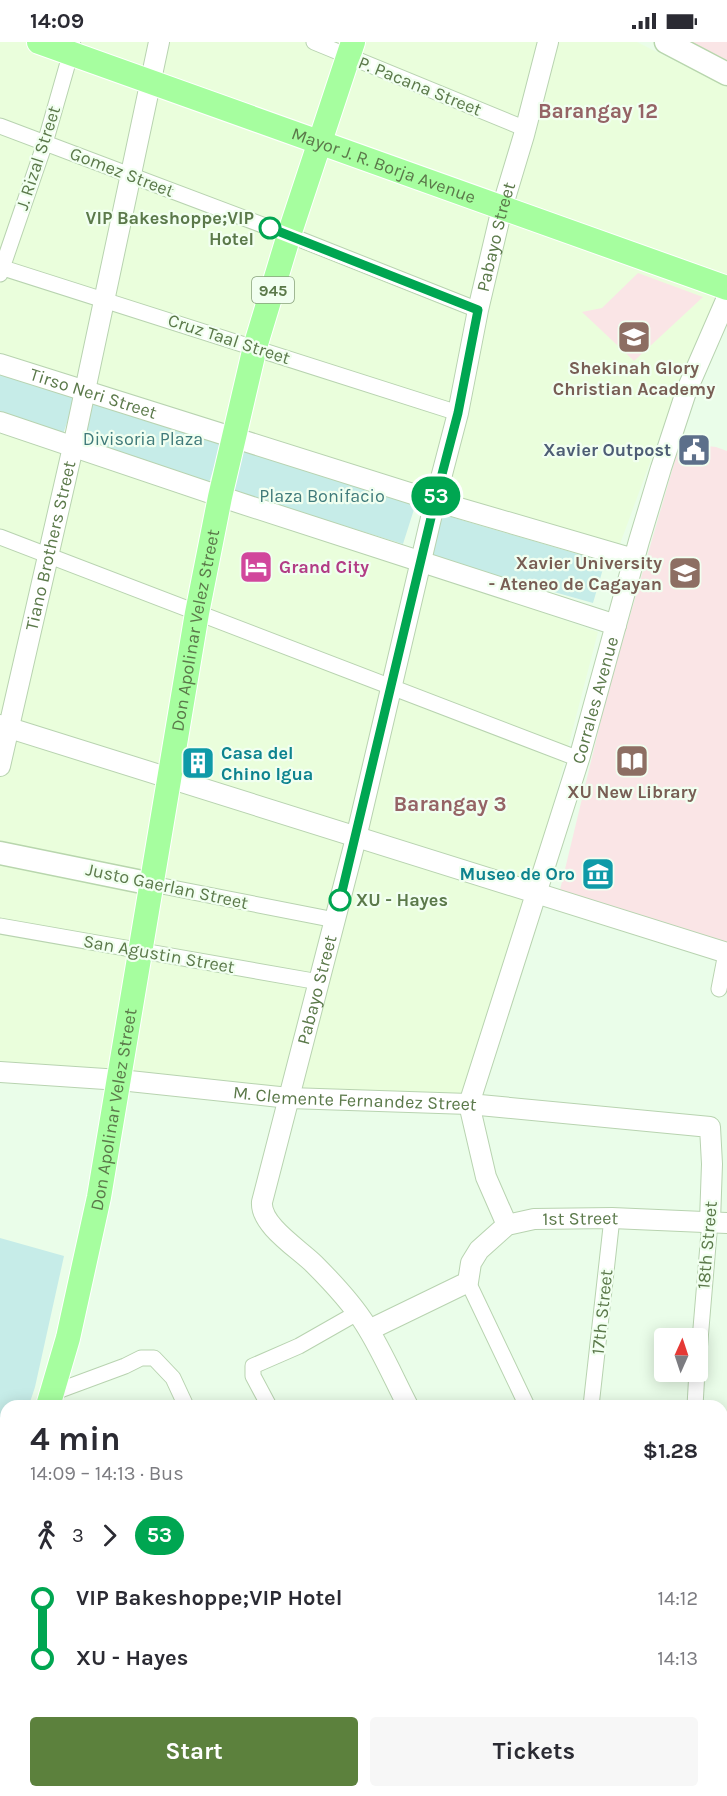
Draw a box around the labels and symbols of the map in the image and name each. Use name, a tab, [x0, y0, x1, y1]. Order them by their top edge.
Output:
street label: P. Pacana Street	[355, 51, 485, 121]
district label: Barangay 12	[538, 99, 658, 123]
street label: J. Rizal Street	[11, 103, 65, 213]
street label: Mayor J. R. Borja Avenue	[289, 122, 479, 208]
street label: Gomez Street	[67, 142, 177, 202]
street label: Pabayo Street	[472, 179, 520, 294]
place label: VIP Bakeshoppe;VIP Hotel	[86, 207, 254, 250]
marker: VIP Bakeshoppe;VIP Hotel	[259, 217, 281, 239]
road number: 945	[252, 277, 294, 303]
street label: Cruz Taal Street	[165, 309, 293, 369]
school or university icon: Shekinah Glory Christian Academy	[616, 319, 652, 355]
place label: Shekinah Glory Christian Academy	[553, 357, 715, 400]
street label: Tirso Neri Street	[27, 363, 160, 424]
park label: Divisoria Plaza	[83, 428, 203, 450]
public building icon: Xavier Outpost	[676, 432, 712, 468]
place label: Xavier Outpost	[543, 439, 671, 461]
street label: Tiano Brothers Street	[20, 458, 81, 633]
line badge: 53	[409, 476, 463, 516]
park label: Plaza Bonifacio	[259, 485, 385, 507]
street label: Don Apolinar Velez Street	[166, 527, 224, 733]
hotel icon: Grand City	[238, 549, 274, 585]
place label: Xavier University - Ateneo de Cagayan	[488, 552, 662, 595]
school or university icon: Xavier University - Ateneo de Cagayan	[667, 555, 703, 591]
place label: Grand City	[279, 556, 369, 578]
street label: Corrales Avenue	[567, 634, 623, 766]
place label: Casa del Chino Igua	[221, 742, 313, 785]
library icon: XU New Library	[614, 743, 650, 779]
building icon: Casa del Chino Igua	[180, 745, 216, 781]
place label: XU New Library	[567, 781, 697, 803]
district label: Barangay 3	[394, 792, 506, 816]
museum icon: Museo de Oro	[580, 856, 616, 892]
street label: Justo Gaerlan Street	[84, 858, 250, 914]
place label: Museo de Oro	[460, 863, 575, 885]
marker: XU - Hayes	[329, 889, 351, 911]
place label: XU - Hayes	[356, 889, 448, 911]
street label: San Agustin Street	[82, 930, 237, 978]
street label: Pabayo Street	[292, 932, 342, 1047]
street label: Don Apolinar Velez Street	[85, 1006, 142, 1213]
street label: M. Clemente Fernandez Street	[232, 1081, 478, 1116]
street label: 18th Street	[692, 1200, 722, 1290]
street label: 1st Street	[542, 1207, 619, 1230]
street label: 17th Street	[587, 1268, 617, 1356]
north arrow	[654, 1328, 708, 1382]

